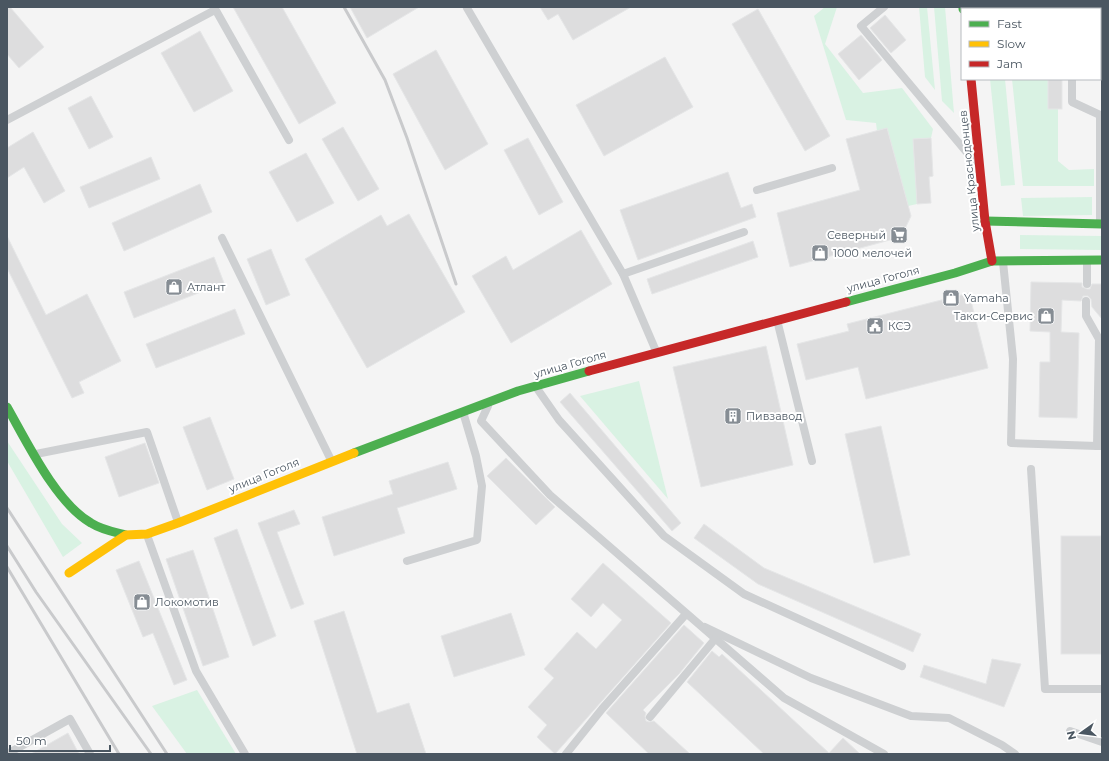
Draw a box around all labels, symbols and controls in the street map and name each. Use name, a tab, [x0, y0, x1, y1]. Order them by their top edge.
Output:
legend	[961, 8, 1101, 80]
text: Fast	[997, 16, 1022, 31]
text: Slow	[997, 36, 1026, 51]
text: Jam	[996, 56, 1023, 71]
street label: улица Краснодонцев	[956, 110, 982, 233]
supermarket icon: Северный	[889, 225, 909, 245]
place label: Северный	[827, 228, 886, 242]
shop icon: 1000 мелочей	[810, 243, 830, 263]
place label: 1000 мелочей	[833, 246, 912, 260]
street label: улица Гоголя	[844, 263, 921, 296]
shop icon: Атлант	[164, 277, 184, 297]
place label: Атлант	[187, 280, 226, 294]
shop icon: Yamaha	[941, 288, 961, 308]
place label: Yamaha	[964, 291, 1009, 305]
shop icon: Такси-Сервис	[1036, 306, 1056, 326]
place label: Такси-Сервис	[954, 309, 1033, 323]
public building icon: КСЭ	[865, 316, 885, 336]
place label: КСЭ	[888, 319, 911, 333]
street label: улица Гоголя	[531, 347, 608, 381]
building icon: Пивзавод	[723, 406, 743, 426]
place label: Пивзавод	[746, 409, 802, 423]
street label: улица Гоголя	[226, 455, 301, 496]
shop icon: Локомотив	[132, 592, 152, 612]
place label: Локомотив	[155, 595, 219, 609]
north arrow	[1061, 713, 1101, 753]
scale bar	[10, 727, 110, 753]
text: N	[1063, 729, 1079, 741]
text: 50 m	[16, 733, 47, 748]

